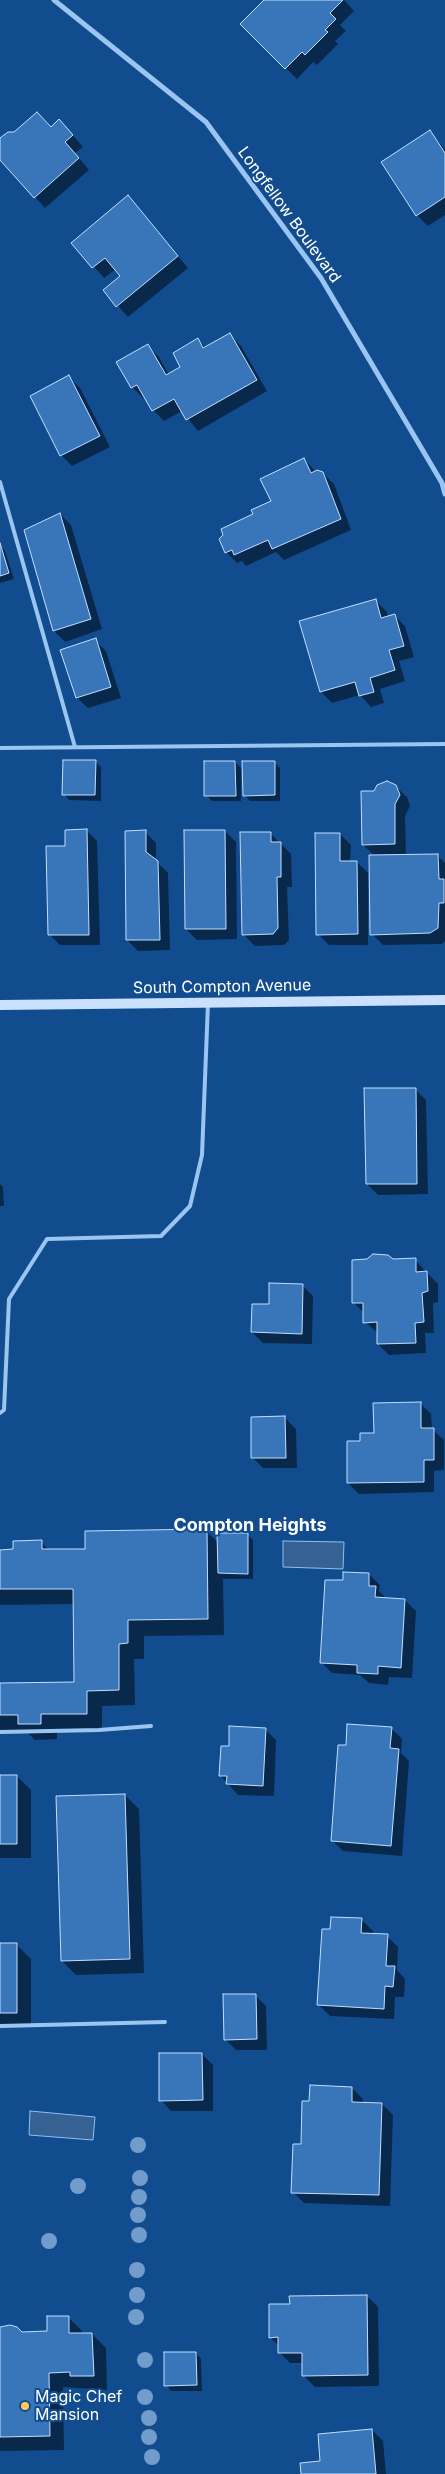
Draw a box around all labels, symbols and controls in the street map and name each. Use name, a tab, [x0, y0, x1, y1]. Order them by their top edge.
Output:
street label: Longfellow Boulevard	[233, 143, 345, 287]
street label: South Compton Avenue	[133, 976, 311, 998]
district label: Compton Heights	[173, 1515, 327, 1537]
place label: Magic Chef Mansion	[35, 2387, 122, 2425]
marker: Magic Chef Mansion	[19, 2400, 31, 2412]

